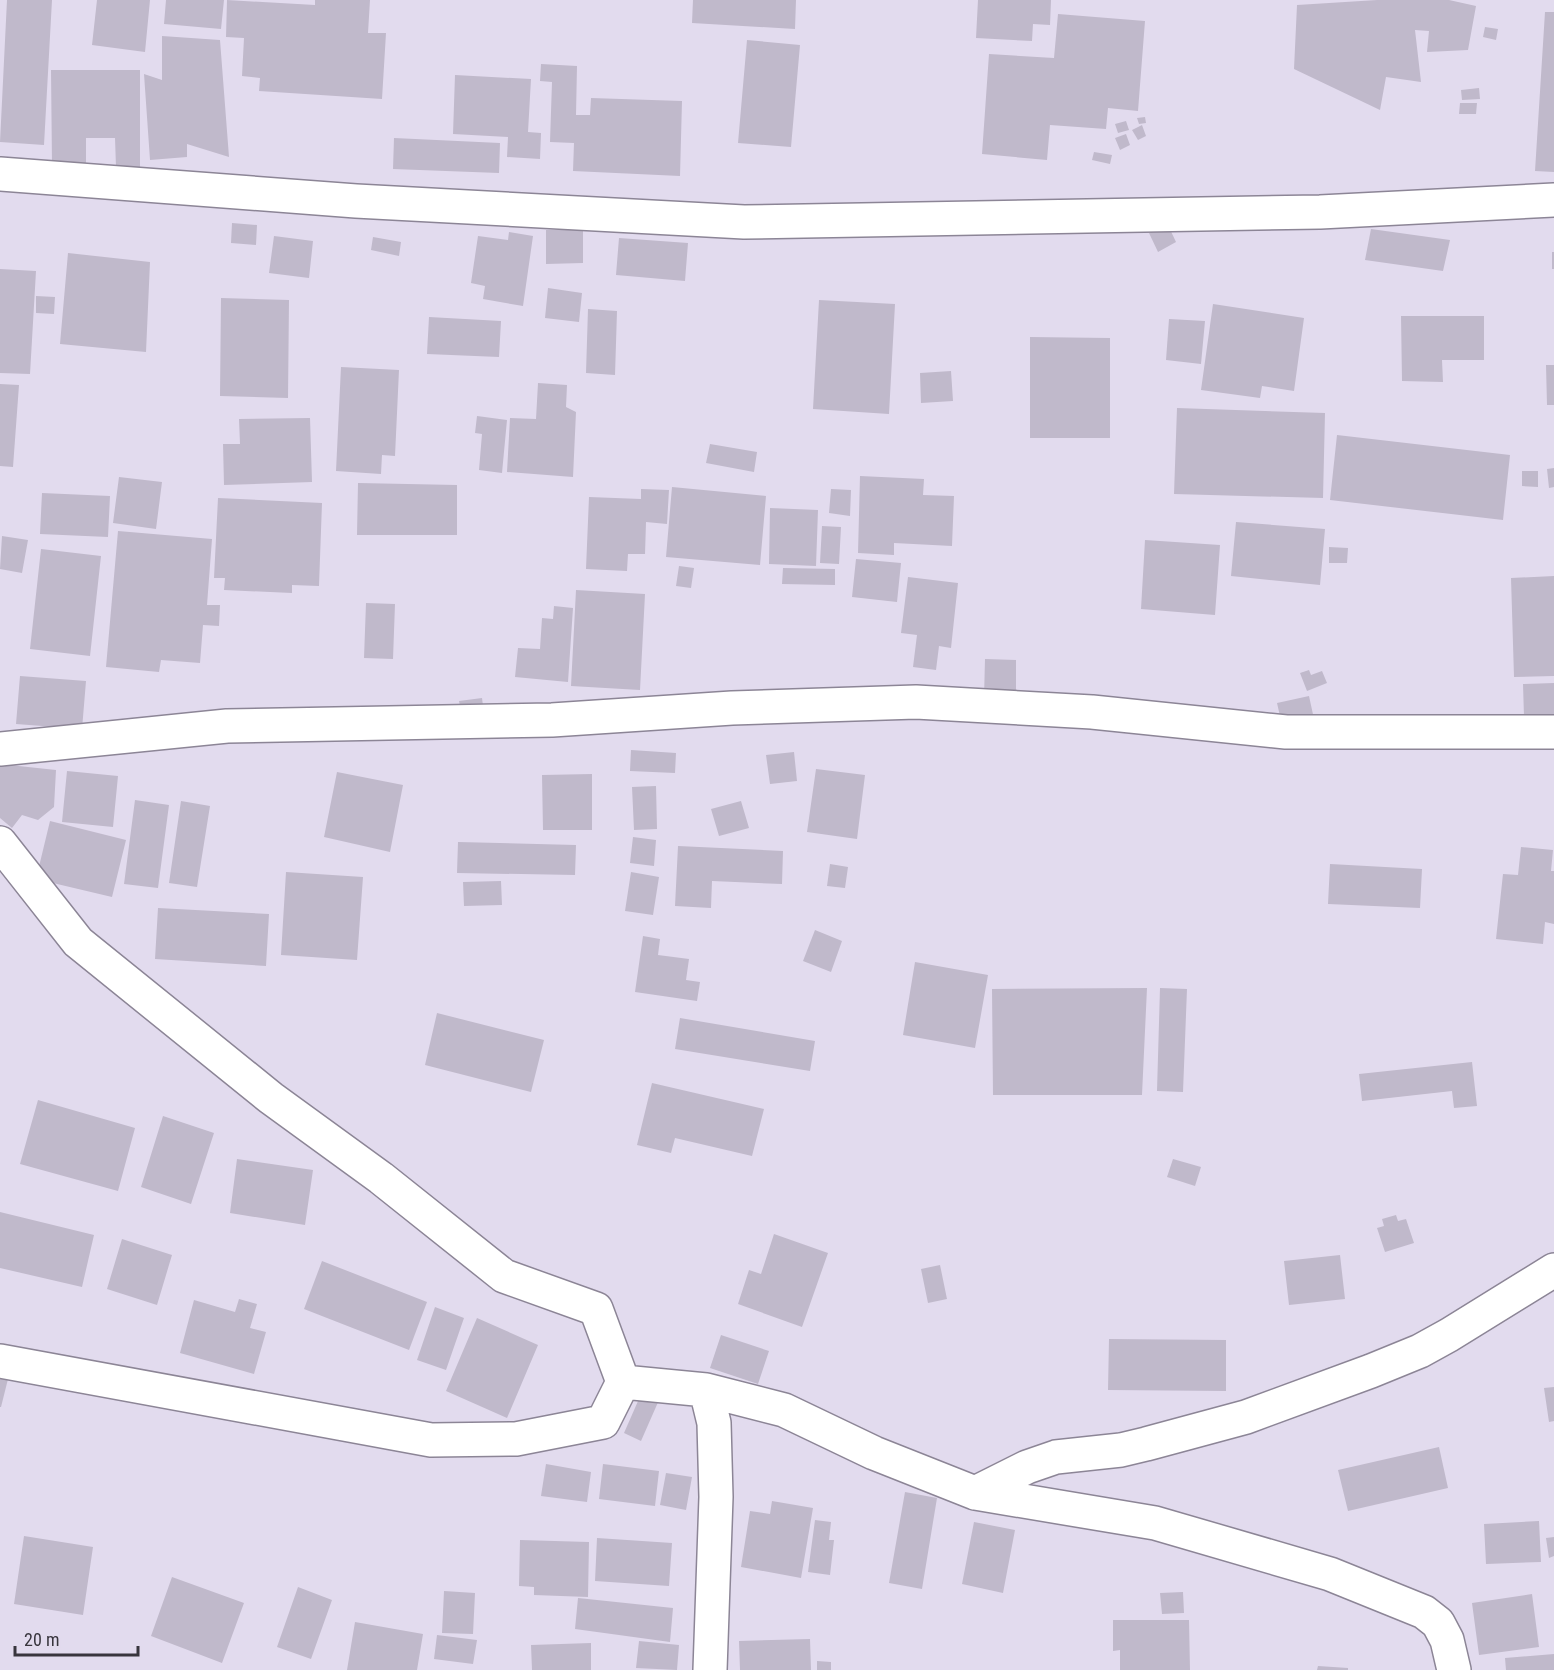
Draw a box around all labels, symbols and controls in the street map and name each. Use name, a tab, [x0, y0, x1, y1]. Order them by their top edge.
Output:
scale bar	[15, 1619, 138, 1657]
text: 20 m	[24, 1629, 59, 1650]

